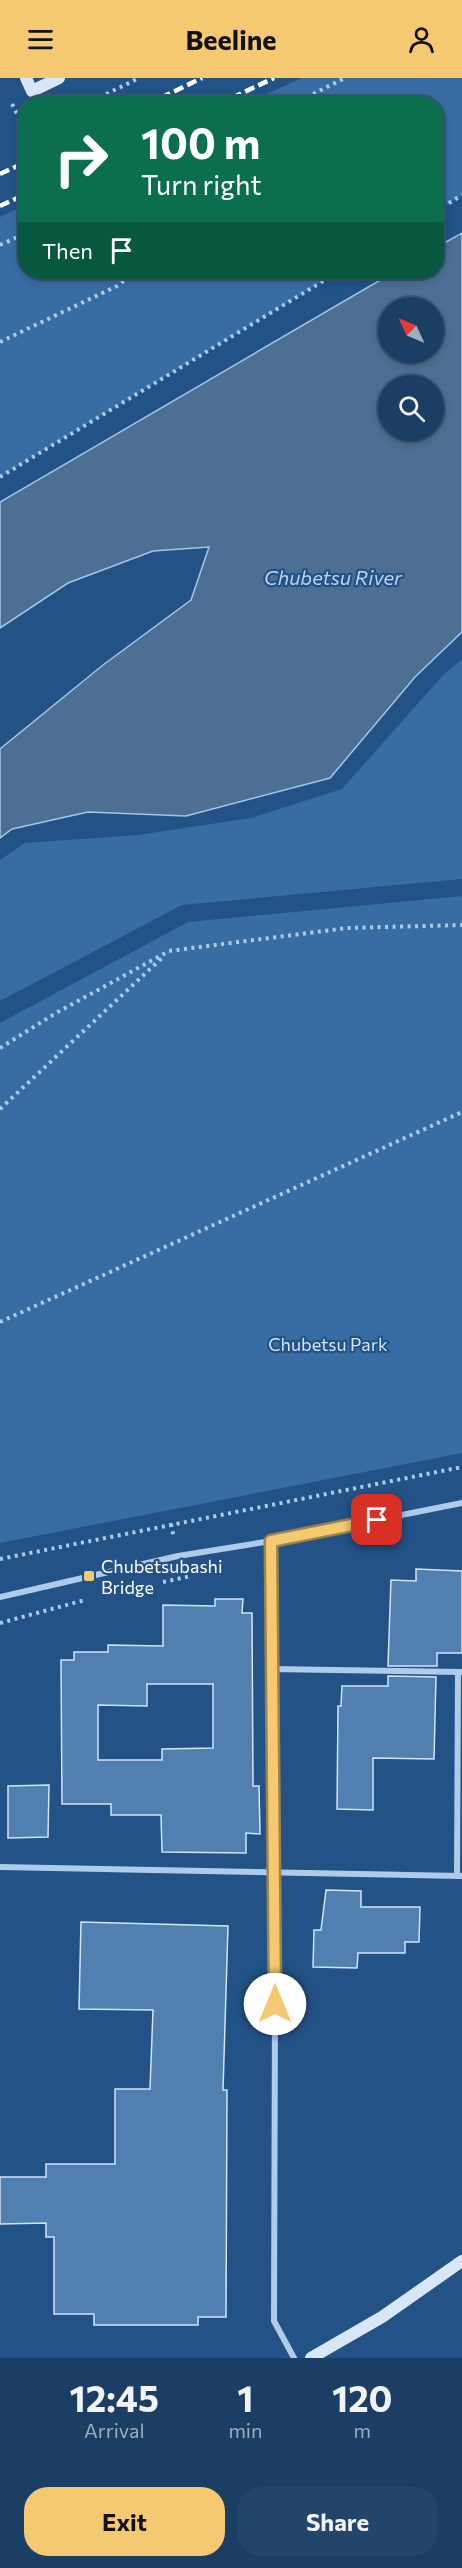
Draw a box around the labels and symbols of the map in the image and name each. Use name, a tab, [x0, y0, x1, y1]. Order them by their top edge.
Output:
north arrow	[378, 297, 444, 363]
water label: Chubetsu River	[264, 565, 403, 589]
park label: Chubetsu Park	[268, 1333, 388, 1355]
pin	[351, 1494, 402, 1545]
place label: Chubetsubashi Bridge	[101, 1555, 223, 1598]
marker: Chubetsubashi Bridge	[82, 1569, 96, 1583]
position arrow	[243, 1972, 307, 2036]

